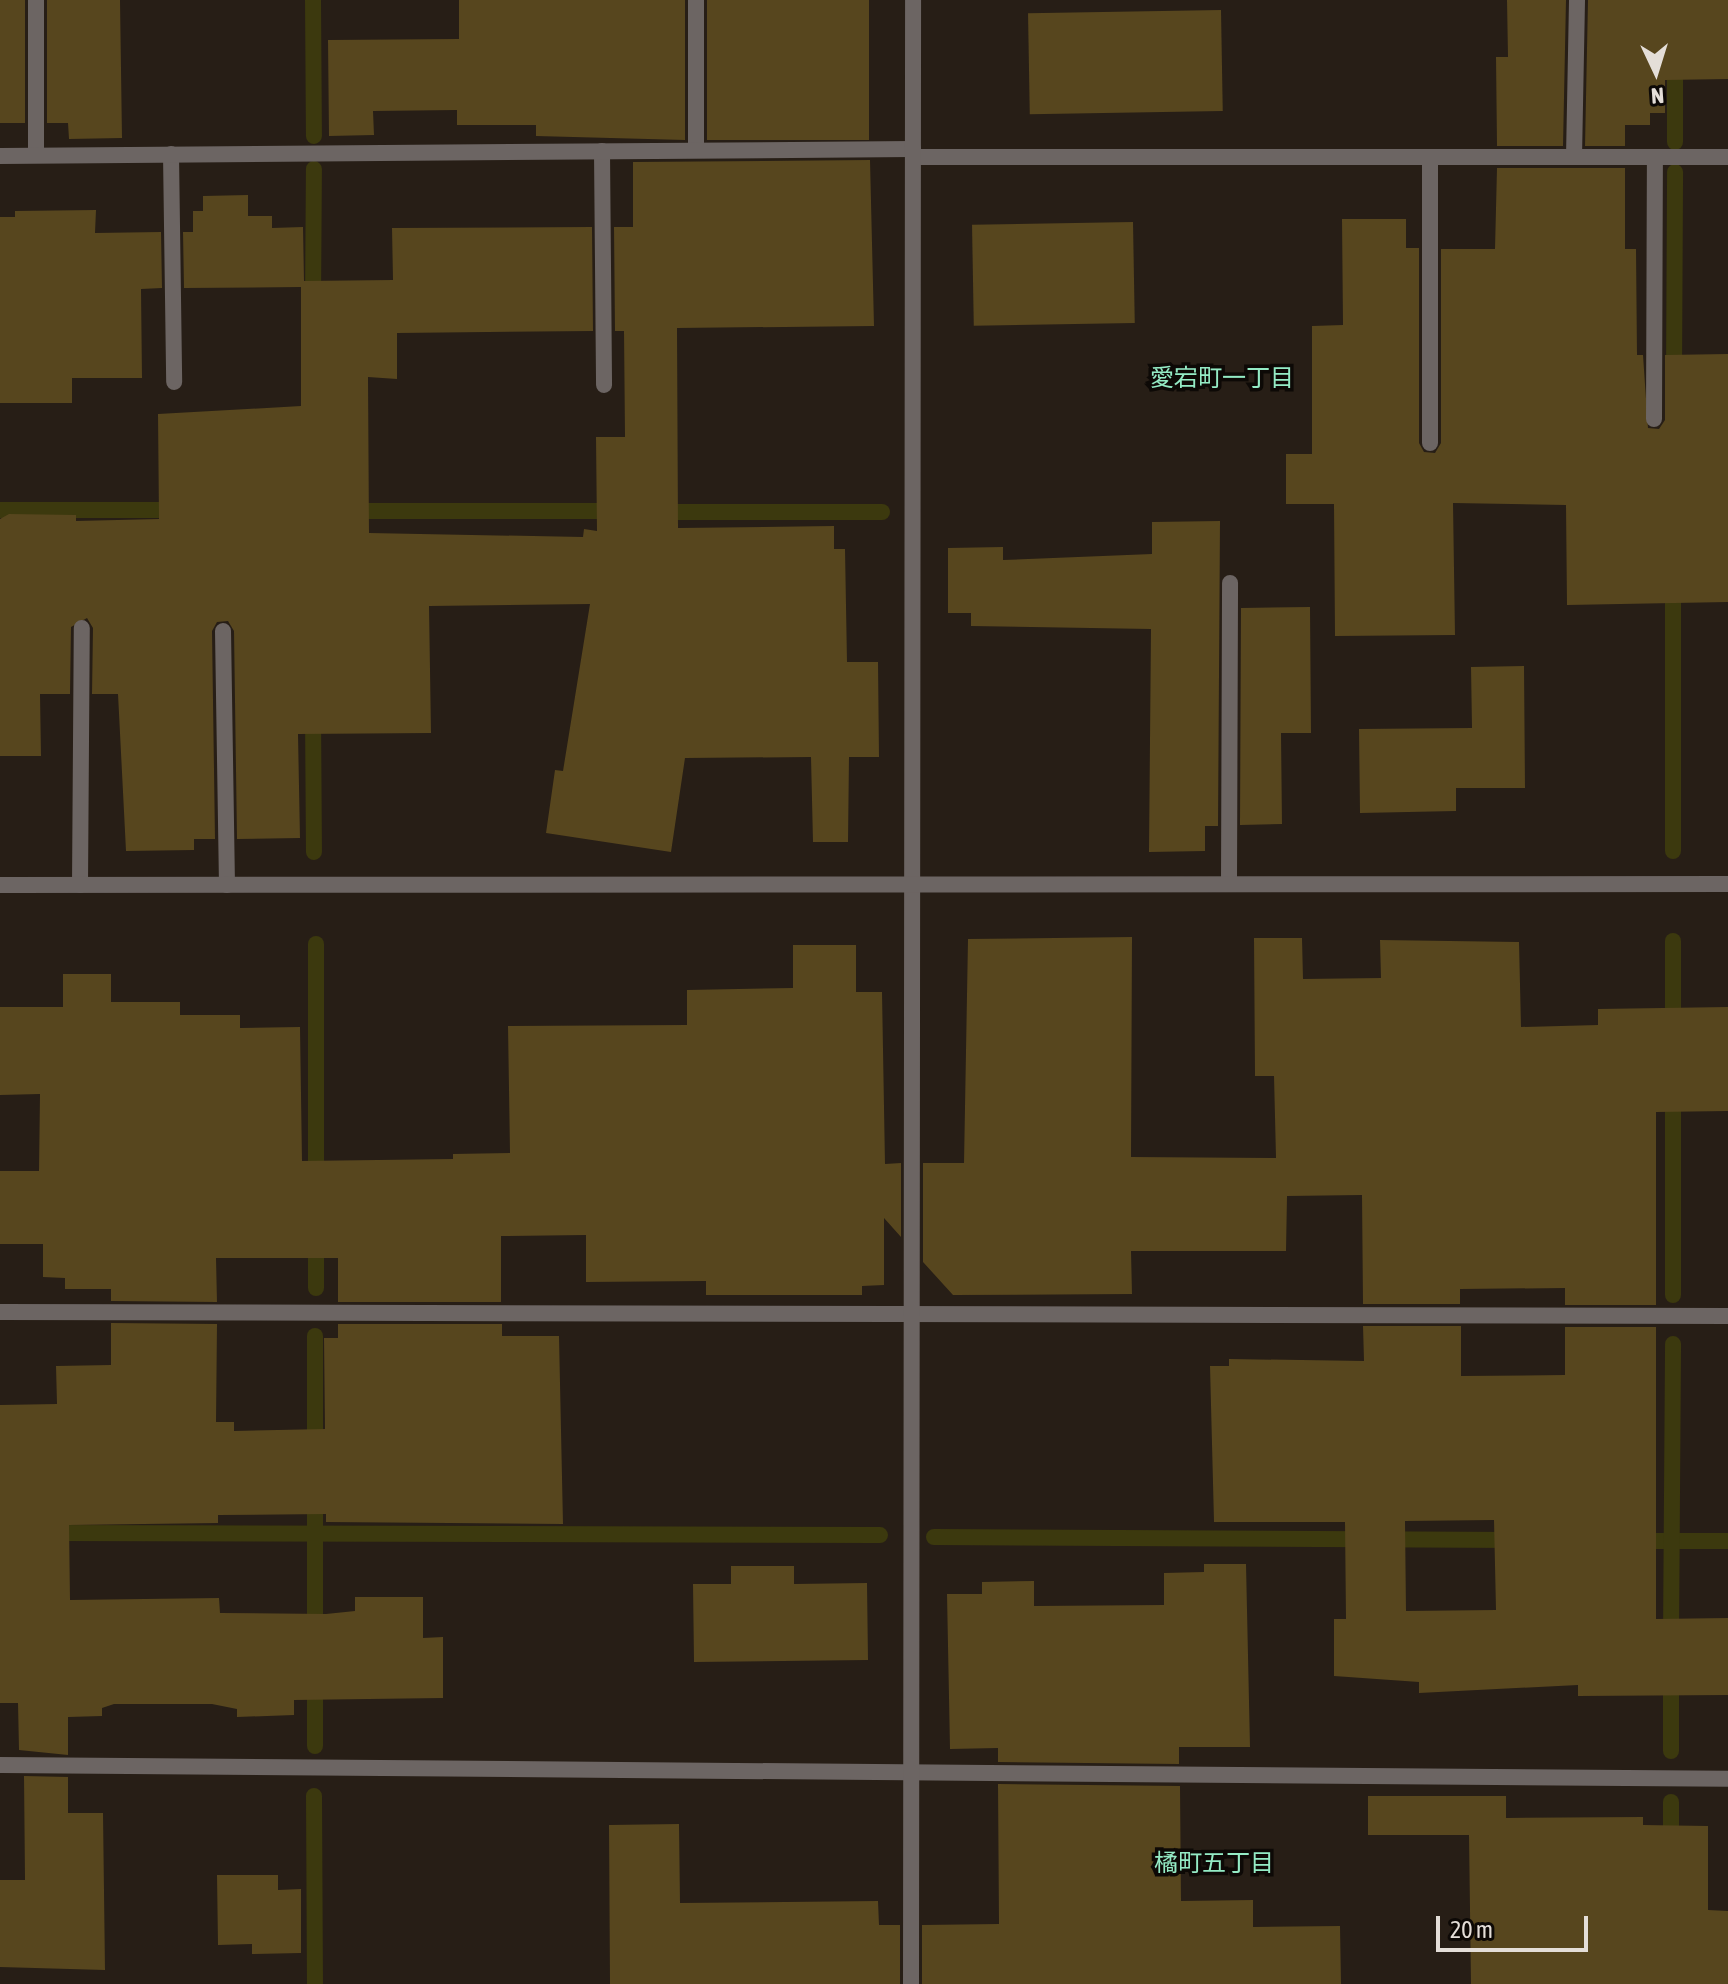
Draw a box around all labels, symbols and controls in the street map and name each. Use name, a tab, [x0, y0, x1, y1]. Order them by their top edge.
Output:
north arrow	[1616, 32, 1696, 112]
text: N	[1650, 83, 1665, 109]
district label: 愛宕町一丁目	[1150, 364, 1294, 392]
district label: 橘町五丁目	[1154, 1849, 1274, 1877]
scale bar	[1440, 1900, 1592, 1950]
text: 20 m	[1450, 1916, 1493, 1943]

